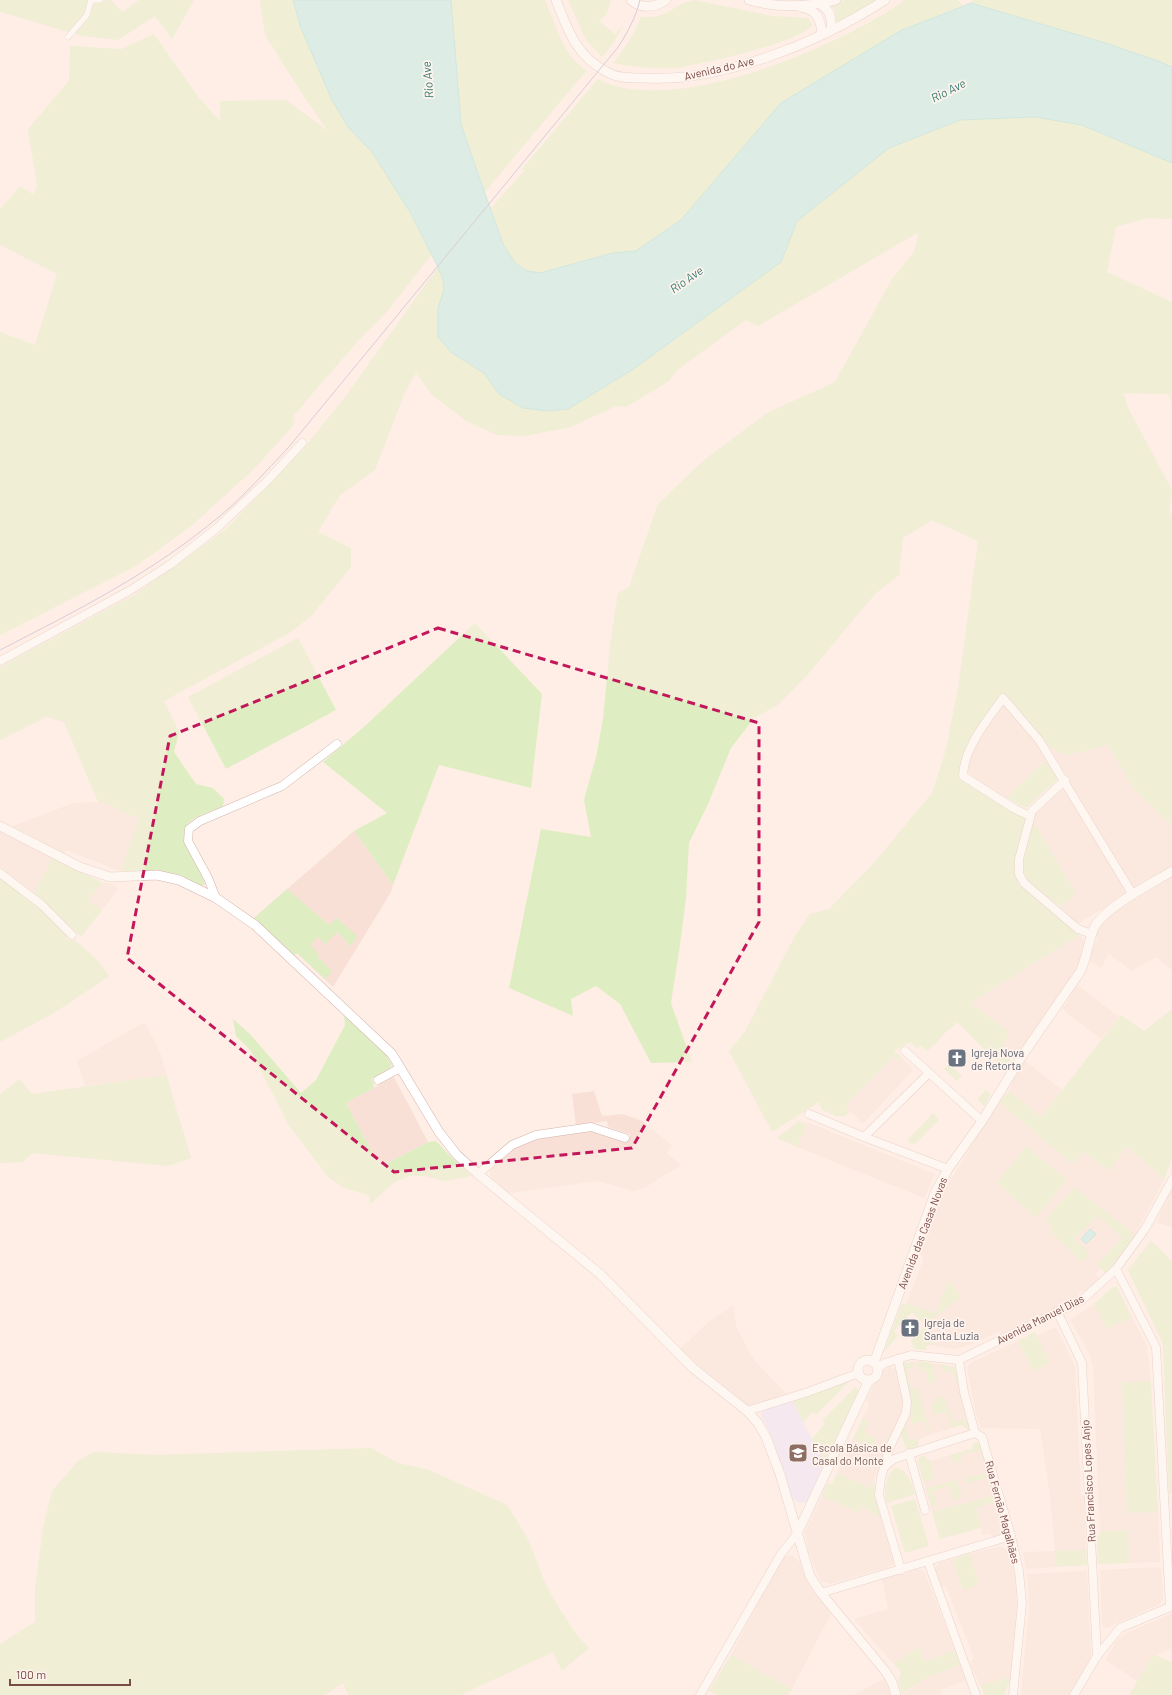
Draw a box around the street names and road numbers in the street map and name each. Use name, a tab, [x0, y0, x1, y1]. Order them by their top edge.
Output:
street label: Avenida do Ave	[683, 54, 755, 82]
street label: Avenida das Casas Novas	[895, 1175, 949, 1291]
street label: Avenida Manuel Dias	[994, 1291, 1086, 1347]
street label: Rua Francisco Lopes Anjo	[1078, 1419, 1098, 1543]
street label: Rua Fernão Magalhães	[983, 1459, 1023, 1565]

